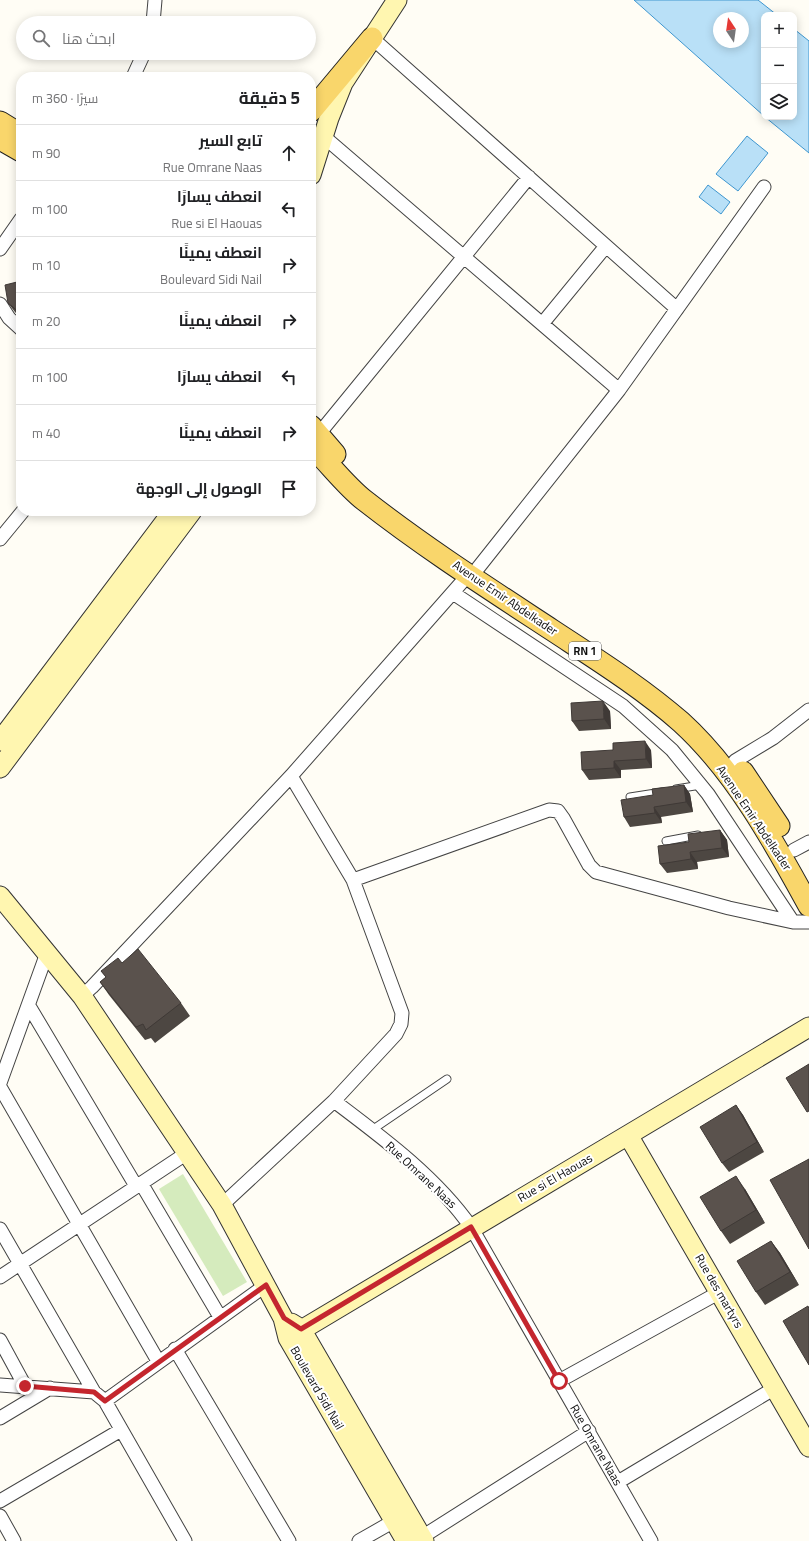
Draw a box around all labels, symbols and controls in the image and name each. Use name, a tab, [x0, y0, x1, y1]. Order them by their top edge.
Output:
north arrow	[713, 12, 749, 48]
map controls	[761, 12, 797, 120]
button: +	[761, 12, 797, 48]
search box	[16, 16, 316, 60]
text: ابحث هنا	[62, 24, 115, 53]
icon: search	[30, 27, 52, 49]
button: −	[761, 48, 797, 84]
text: 5 دقيقة	[239, 82, 300, 114]
button: layers	[761, 84, 797, 120]
text: سيرًا · 360 m	[32, 86, 98, 110]
text: تابع السير	[199, 126, 262, 155]
text: 90 m	[32, 141, 60, 165]
icon: ahead	[278, 142, 300, 164]
text: Rue Omrane Naas	[163, 155, 262, 179]
text: انعطف يسارًا	[177, 182, 262, 211]
text: 100 m	[32, 197, 68, 221]
icon: left	[278, 198, 300, 220]
text: Rue si El Haouas	[171, 211, 262, 235]
text: انعطف يمينًا	[179, 238, 262, 267]
text: 10 m	[32, 253, 60, 277]
icon: right	[278, 254, 300, 276]
text: Boulevard Sidi Nail	[160, 267, 262, 291]
text: انعطف يمينًا	[179, 306, 262, 335]
text: 20 m	[32, 309, 60, 333]
icon: right	[278, 310, 300, 332]
text: انعطف يسارًا	[177, 362, 262, 391]
text: 100 m	[32, 365, 68, 389]
icon: left	[278, 366, 300, 388]
text: انعطف يمينًا	[179, 418, 262, 447]
text: 40 m	[32, 421, 60, 445]
icon: right	[278, 422, 300, 444]
text: الوصول إلى الوجهة	[136, 474, 262, 503]
icon: arrive	[278, 478, 300, 500]
street label: Avenue Emir Abdelkader	[448, 554, 563, 642]
road number: RN 1	[569, 642, 601, 660]
street label: Avenue Emir Abdelkader	[710, 760, 798, 875]
street label: Rue Omrane Naas	[380, 1135, 463, 1215]
street label: Rue si El Haouas	[513, 1146, 597, 1208]
street label: Rue des martyrs	[689, 1249, 750, 1333]
street label: Boulevard Sidi Nail	[284, 1341, 351, 1434]
route start	[550, 1372, 568, 1390]
route end	[16, 1377, 34, 1395]
street label: Rue Omrane Naas	[564, 1399, 629, 1490]

